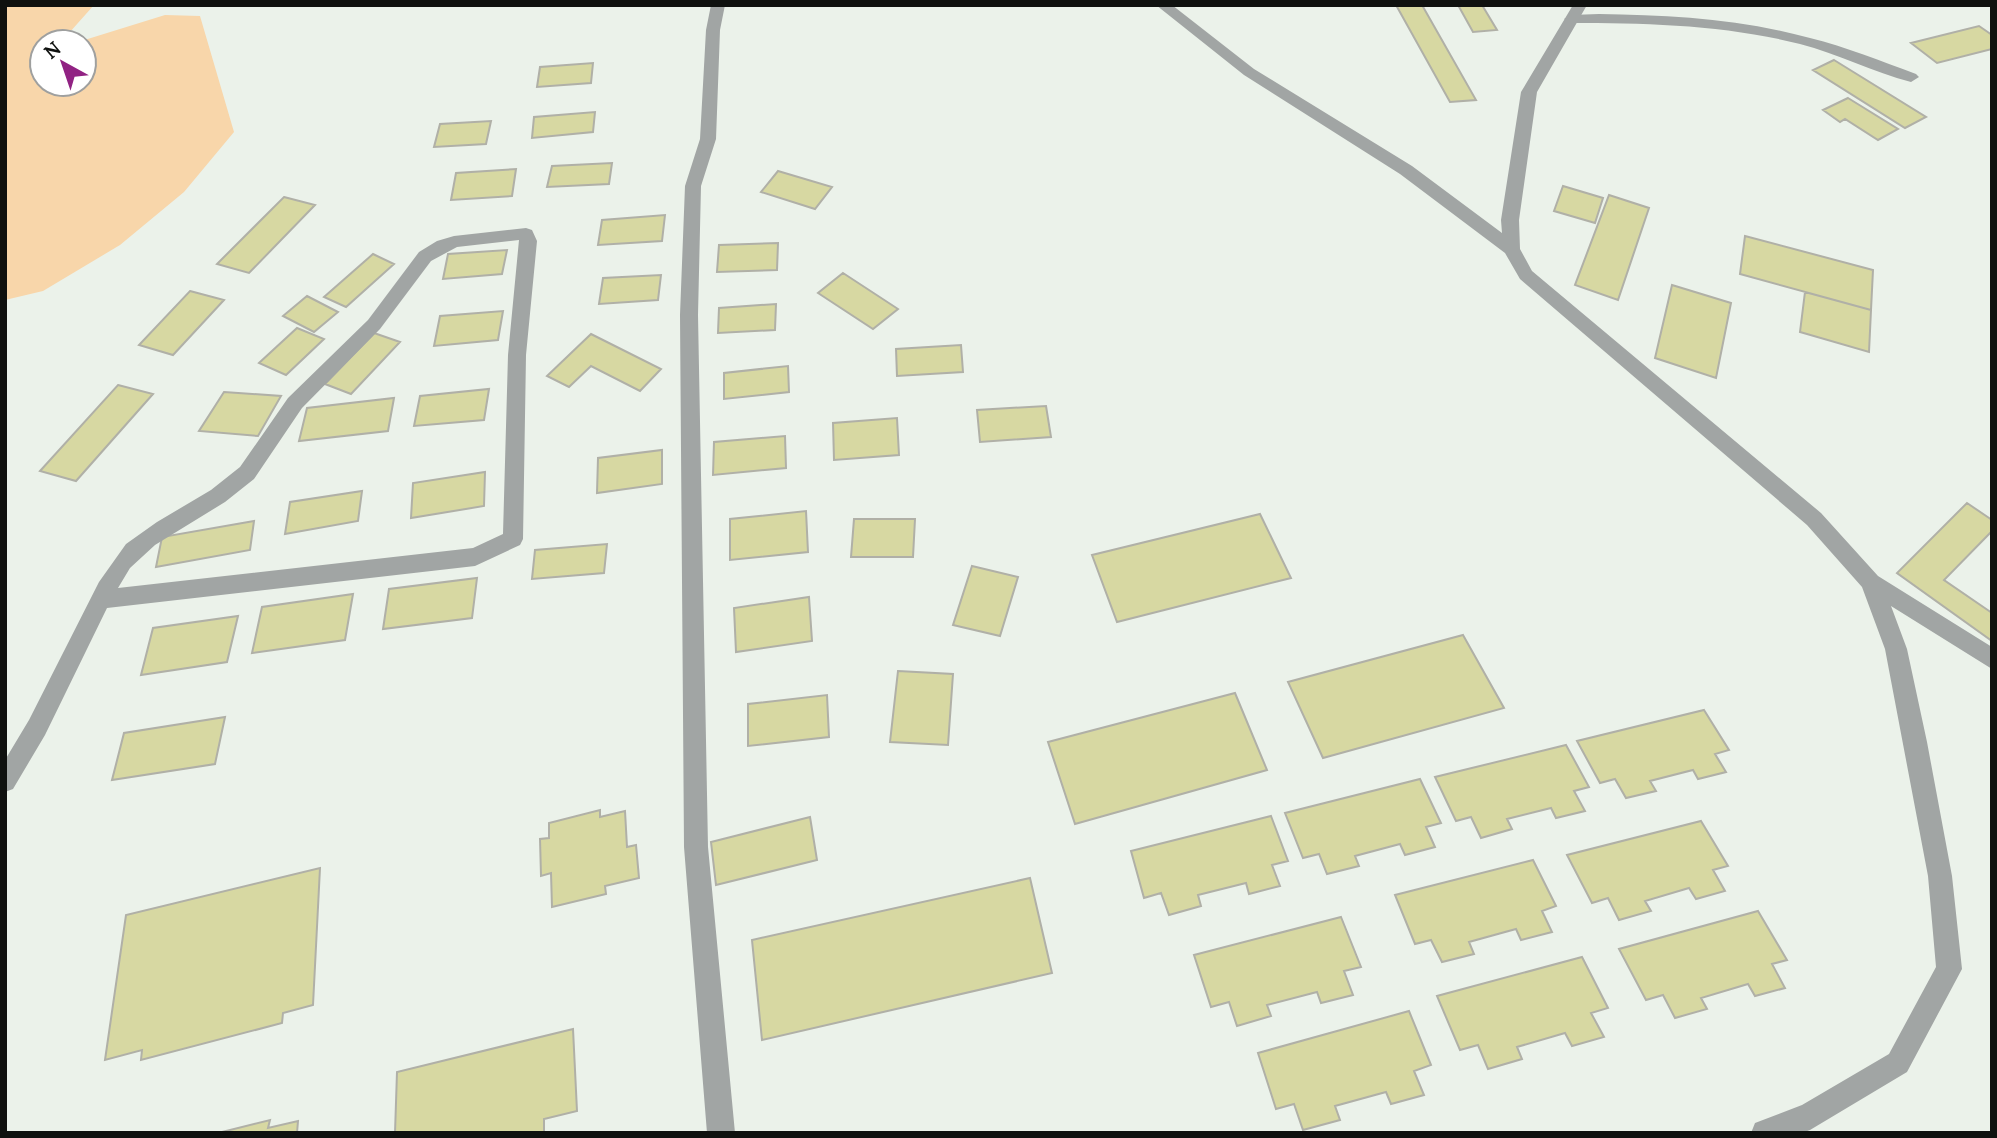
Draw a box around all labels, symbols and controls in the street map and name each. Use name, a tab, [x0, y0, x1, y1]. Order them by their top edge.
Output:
north arrow	[28, 28, 98, 98]
text: N	[39, 36, 66, 64]

